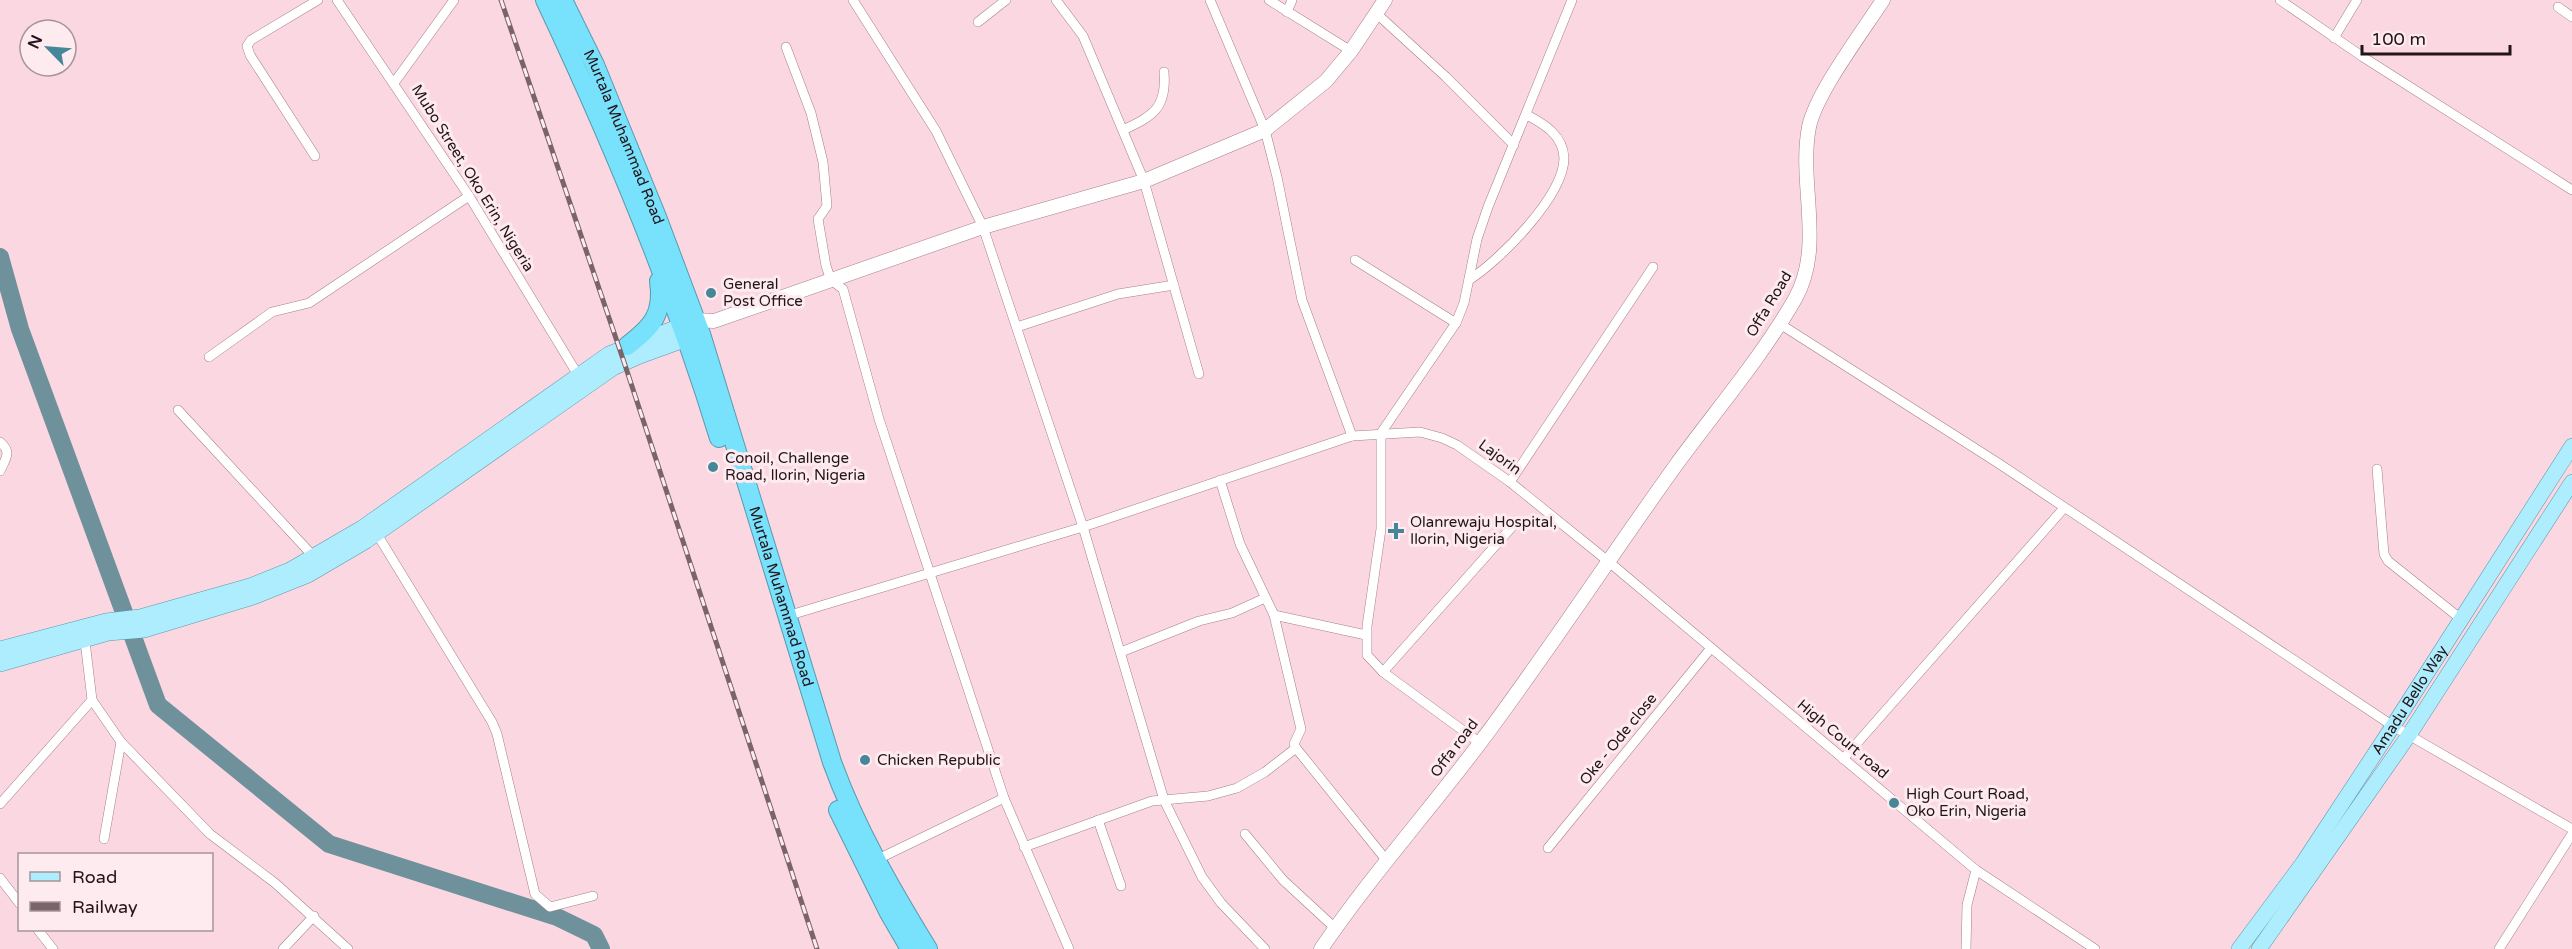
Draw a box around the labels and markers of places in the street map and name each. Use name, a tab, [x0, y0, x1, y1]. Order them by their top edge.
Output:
place label: General Post Office	[723, 275, 803, 310]
marker: General Post Office	[704, 286, 718, 300]
place label: Conoil, Challenge Road, Ilorin, Nigeria	[725, 449, 865, 484]
marker: Conoil, Challenge Road, Ilorin, Nigeria	[706, 460, 720, 474]
place label: Olanrewaju Hospital, Ilorin, Nigeria	[1410, 513, 1557, 548]
marker: Olanrewaju Hospital, Ilorin, Nigeria	[1387, 522, 1405, 540]
place label: Chicken Republic	[877, 751, 1001, 769]
marker: Chicken Republic	[858, 753, 872, 767]
place label: High Court Road, Oko Erin, Nigeria	[1906, 785, 2029, 820]
marker: High Court Road, Oko Erin, Nigeria	[1887, 796, 1901, 810]

